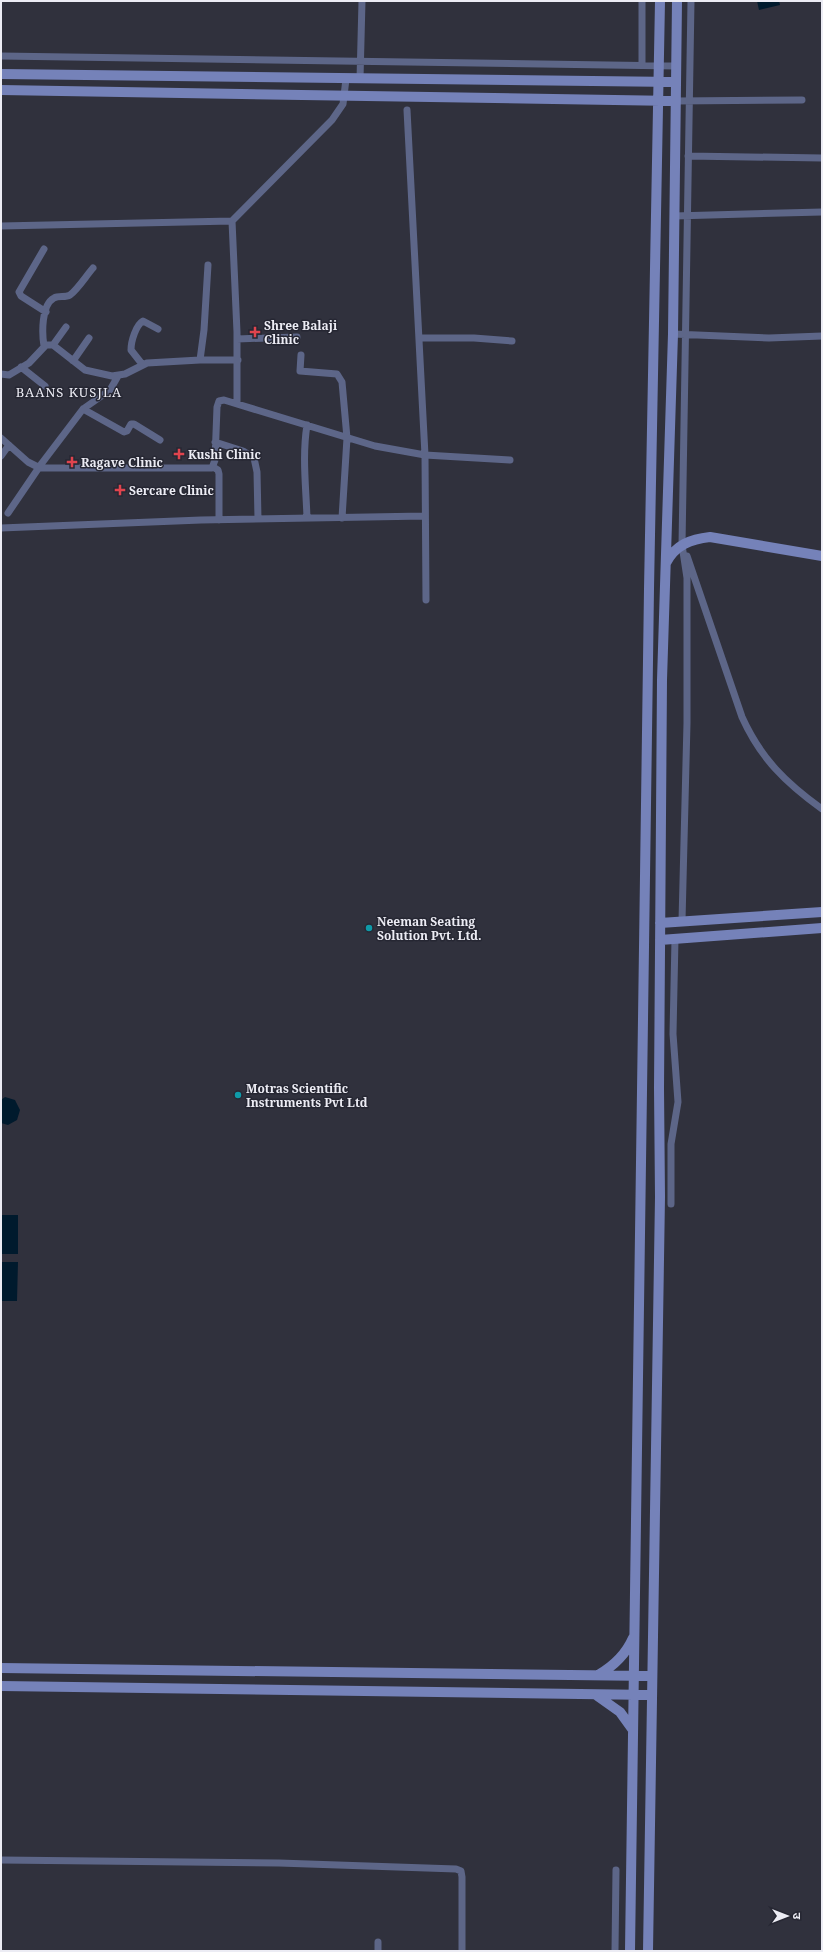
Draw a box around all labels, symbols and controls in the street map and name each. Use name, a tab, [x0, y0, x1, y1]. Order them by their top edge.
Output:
place label: Shree Balaji Clinic	[264, 317, 338, 348]
marker: Shree Balaji Clinic	[249, 326, 261, 338]
district label: BAANS KUSJLA	[16, 383, 122, 401]
place label: Kushi Clinic	[188, 446, 261, 463]
marker: Kushi Clinic	[173, 448, 185, 460]
place label: Ragave Clinic	[81, 454, 163, 471]
marker: Ragave Clinic	[66, 456, 78, 468]
place label: Sercare Clinic	[129, 482, 214, 499]
marker: Sercare Clinic	[114, 484, 126, 496]
place label: Neeman Seating Solution Pvt. Ltd.	[377, 913, 482, 944]
marker: Neeman Seating Solution Pvt. Ltd.	[364, 923, 374, 933]
place label: Motras Scientific Instruments Pvt Ltd	[246, 1080, 368, 1111]
marker: Motras Scientific Instruments Pvt Ltd	[233, 1090, 243, 1100]
north arrow	[767, 1896, 807, 1936]
text: उ	[790, 1913, 805, 1920]

